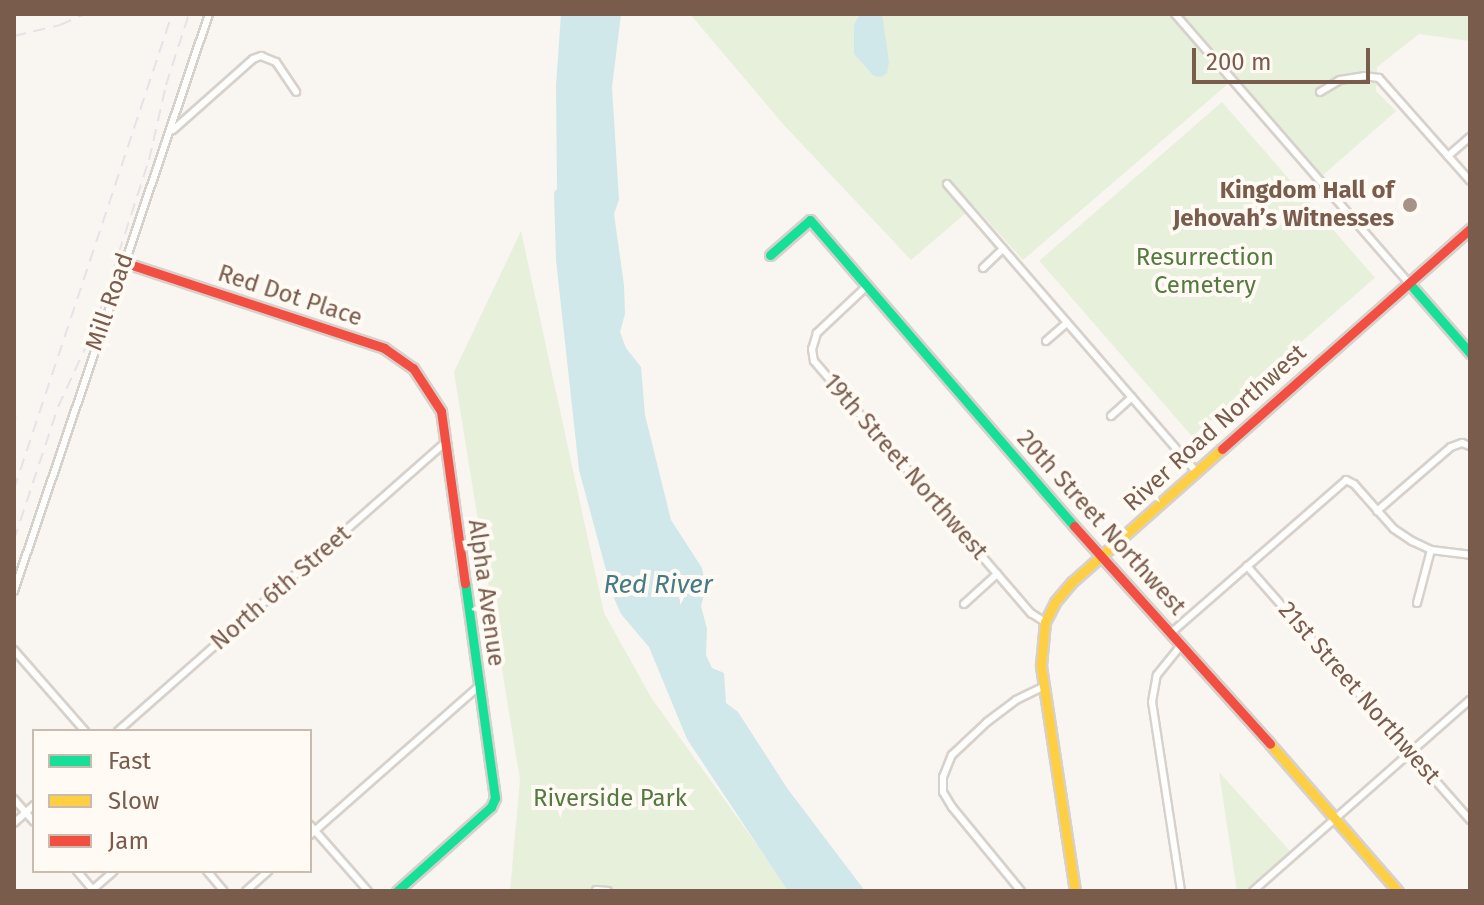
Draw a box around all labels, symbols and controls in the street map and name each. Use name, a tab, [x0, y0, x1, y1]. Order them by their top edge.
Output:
scale bar	[1196, 32, 1374, 82]
text: 200 m	[1206, 48, 1272, 76]
place label: Kingdom Hall of Jehovah’s Witnesses	[1173, 177, 1394, 233]
marker: Kingdom Hall of Jehovah’s Witnesses	[1401, 196, 1419, 214]
park label: Resurrection Cemetery	[1136, 244, 1274, 300]
street label: Mill Road	[80, 249, 140, 355]
street label: Red Dot Place	[214, 259, 366, 333]
street label: River Road Northwest	[1118, 338, 1312, 518]
street label: 19th Street Northwest	[817, 368, 993, 566]
street label: 20th Street Northwest	[1011, 425, 1191, 621]
street label: Alpha Avenue	[461, 518, 511, 668]
street label: North 6th Street	[205, 519, 357, 657]
water label: Red River	[603, 569, 713, 601]
street label: 21st Street Northwest	[1272, 596, 1446, 790]
legend	[32, 729, 312, 873]
text: Fast	[108, 747, 151, 775]
park label: Riverside Park	[533, 785, 687, 813]
text: Slow	[108, 787, 159, 815]
text: Jam	[108, 827, 149, 855]

